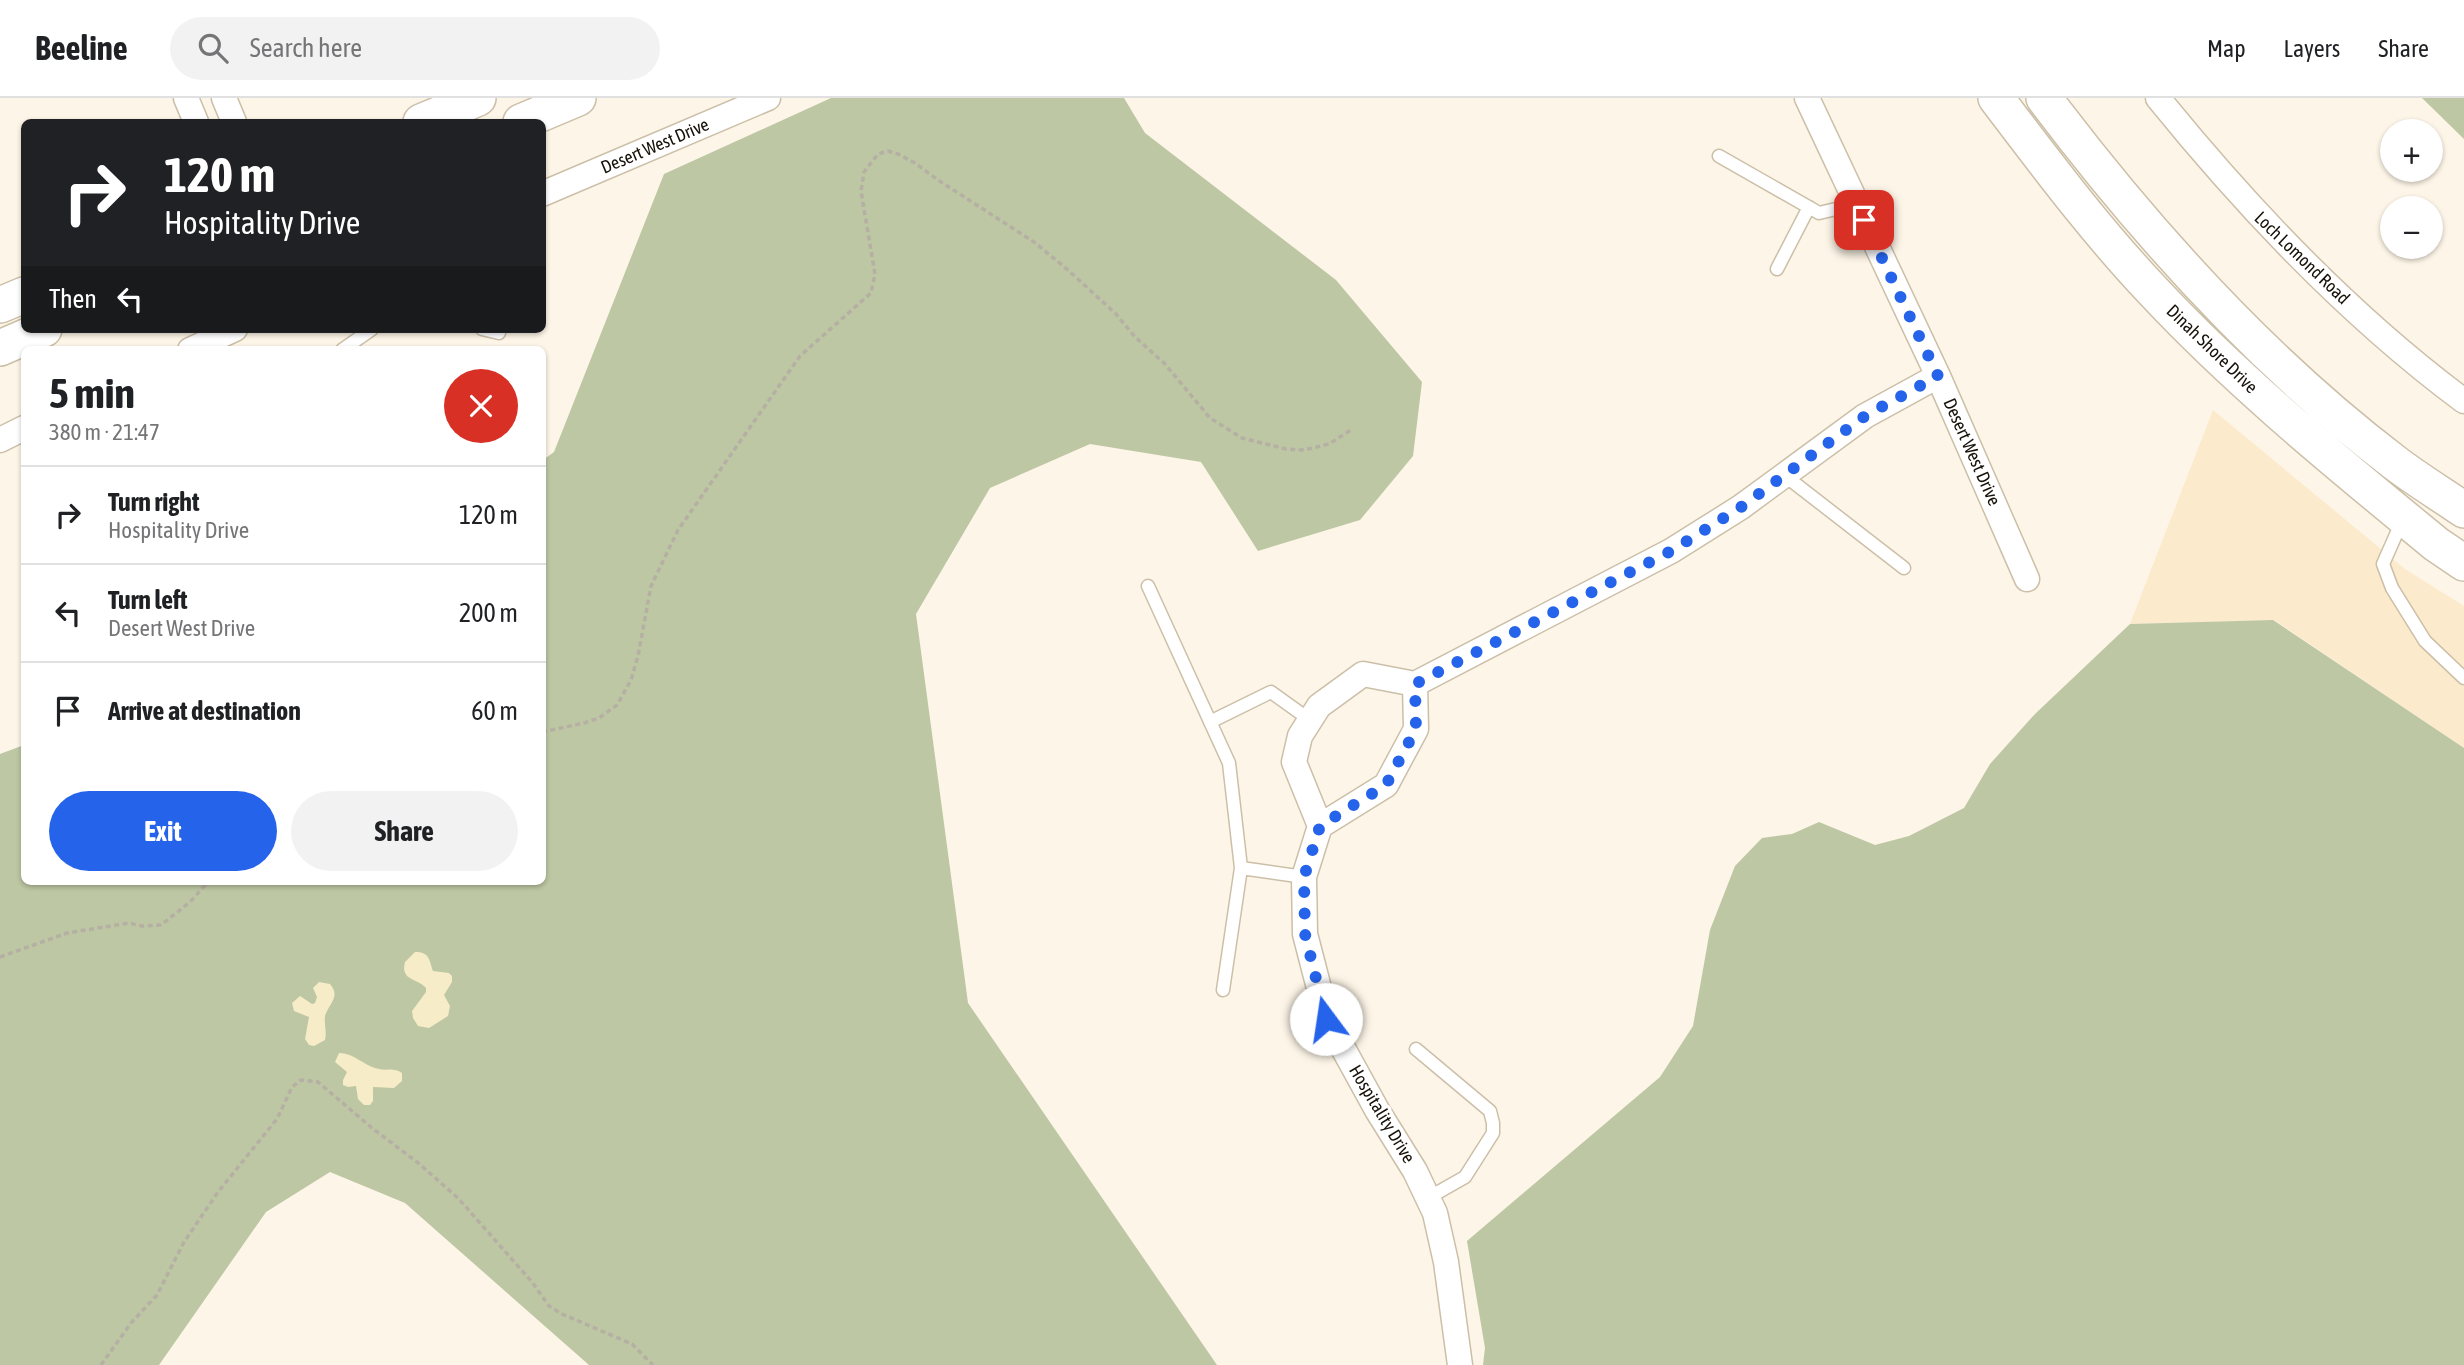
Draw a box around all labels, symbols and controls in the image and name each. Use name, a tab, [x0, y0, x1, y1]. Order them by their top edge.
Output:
search box	[170, 17, 660, 80]
text: Beeline	[35, 29, 128, 67]
icon: search	[194, 29, 232, 67]
text: Search here	[250, 33, 362, 63]
text: Map	[2207, 35, 2246, 62]
text: Layers	[2284, 35, 2340, 62]
text: Share	[2378, 35, 2429, 62]
street label: Desert West Drive	[598, 113, 712, 178]
map controls	[2380, 119, 2443, 259]
button: +	[2380, 119, 2443, 182]
text: 120 m	[164, 146, 275, 202]
icon: right	[49, 147, 140, 238]
pin	[1834, 190, 1894, 250]
button: −	[2380, 196, 2443, 259]
icon: arrive	[1845, 201, 1883, 239]
text: Hospitality Drive	[164, 204, 360, 241]
street label: Loch Lomond Road	[2250, 207, 2354, 308]
icon: left	[111, 280, 149, 318]
text: Then	[49, 284, 97, 314]
street label: Dinah Shore Drive	[2163, 300, 2262, 397]
text: 5 min	[49, 369, 135, 417]
button: close	[444, 369, 518, 443]
street label: Desert West Drive	[1939, 395, 2005, 509]
text: 380 m · 21:47	[49, 419, 160, 445]
text: Turn right	[108, 487, 199, 517]
icon: right	[49, 496, 87, 534]
text: 120 m	[459, 500, 518, 530]
text: Hospitality Drive	[108, 517, 249, 543]
text: Turn left	[108, 585, 188, 615]
icon: left	[49, 594, 87, 632]
text: 200 m	[459, 598, 518, 628]
text: Desert West Drive	[108, 615, 255, 641]
icon: arrive	[49, 692, 87, 730]
text: Arrive at destination	[108, 696, 301, 726]
text: 60 m	[471, 696, 518, 726]
button: Exit	[49, 791, 277, 871]
button: Share	[291, 791, 518, 871]
position arrow	[1289, 982, 1363, 1056]
street label: Hospitality Drive	[1345, 1061, 1420, 1166]

